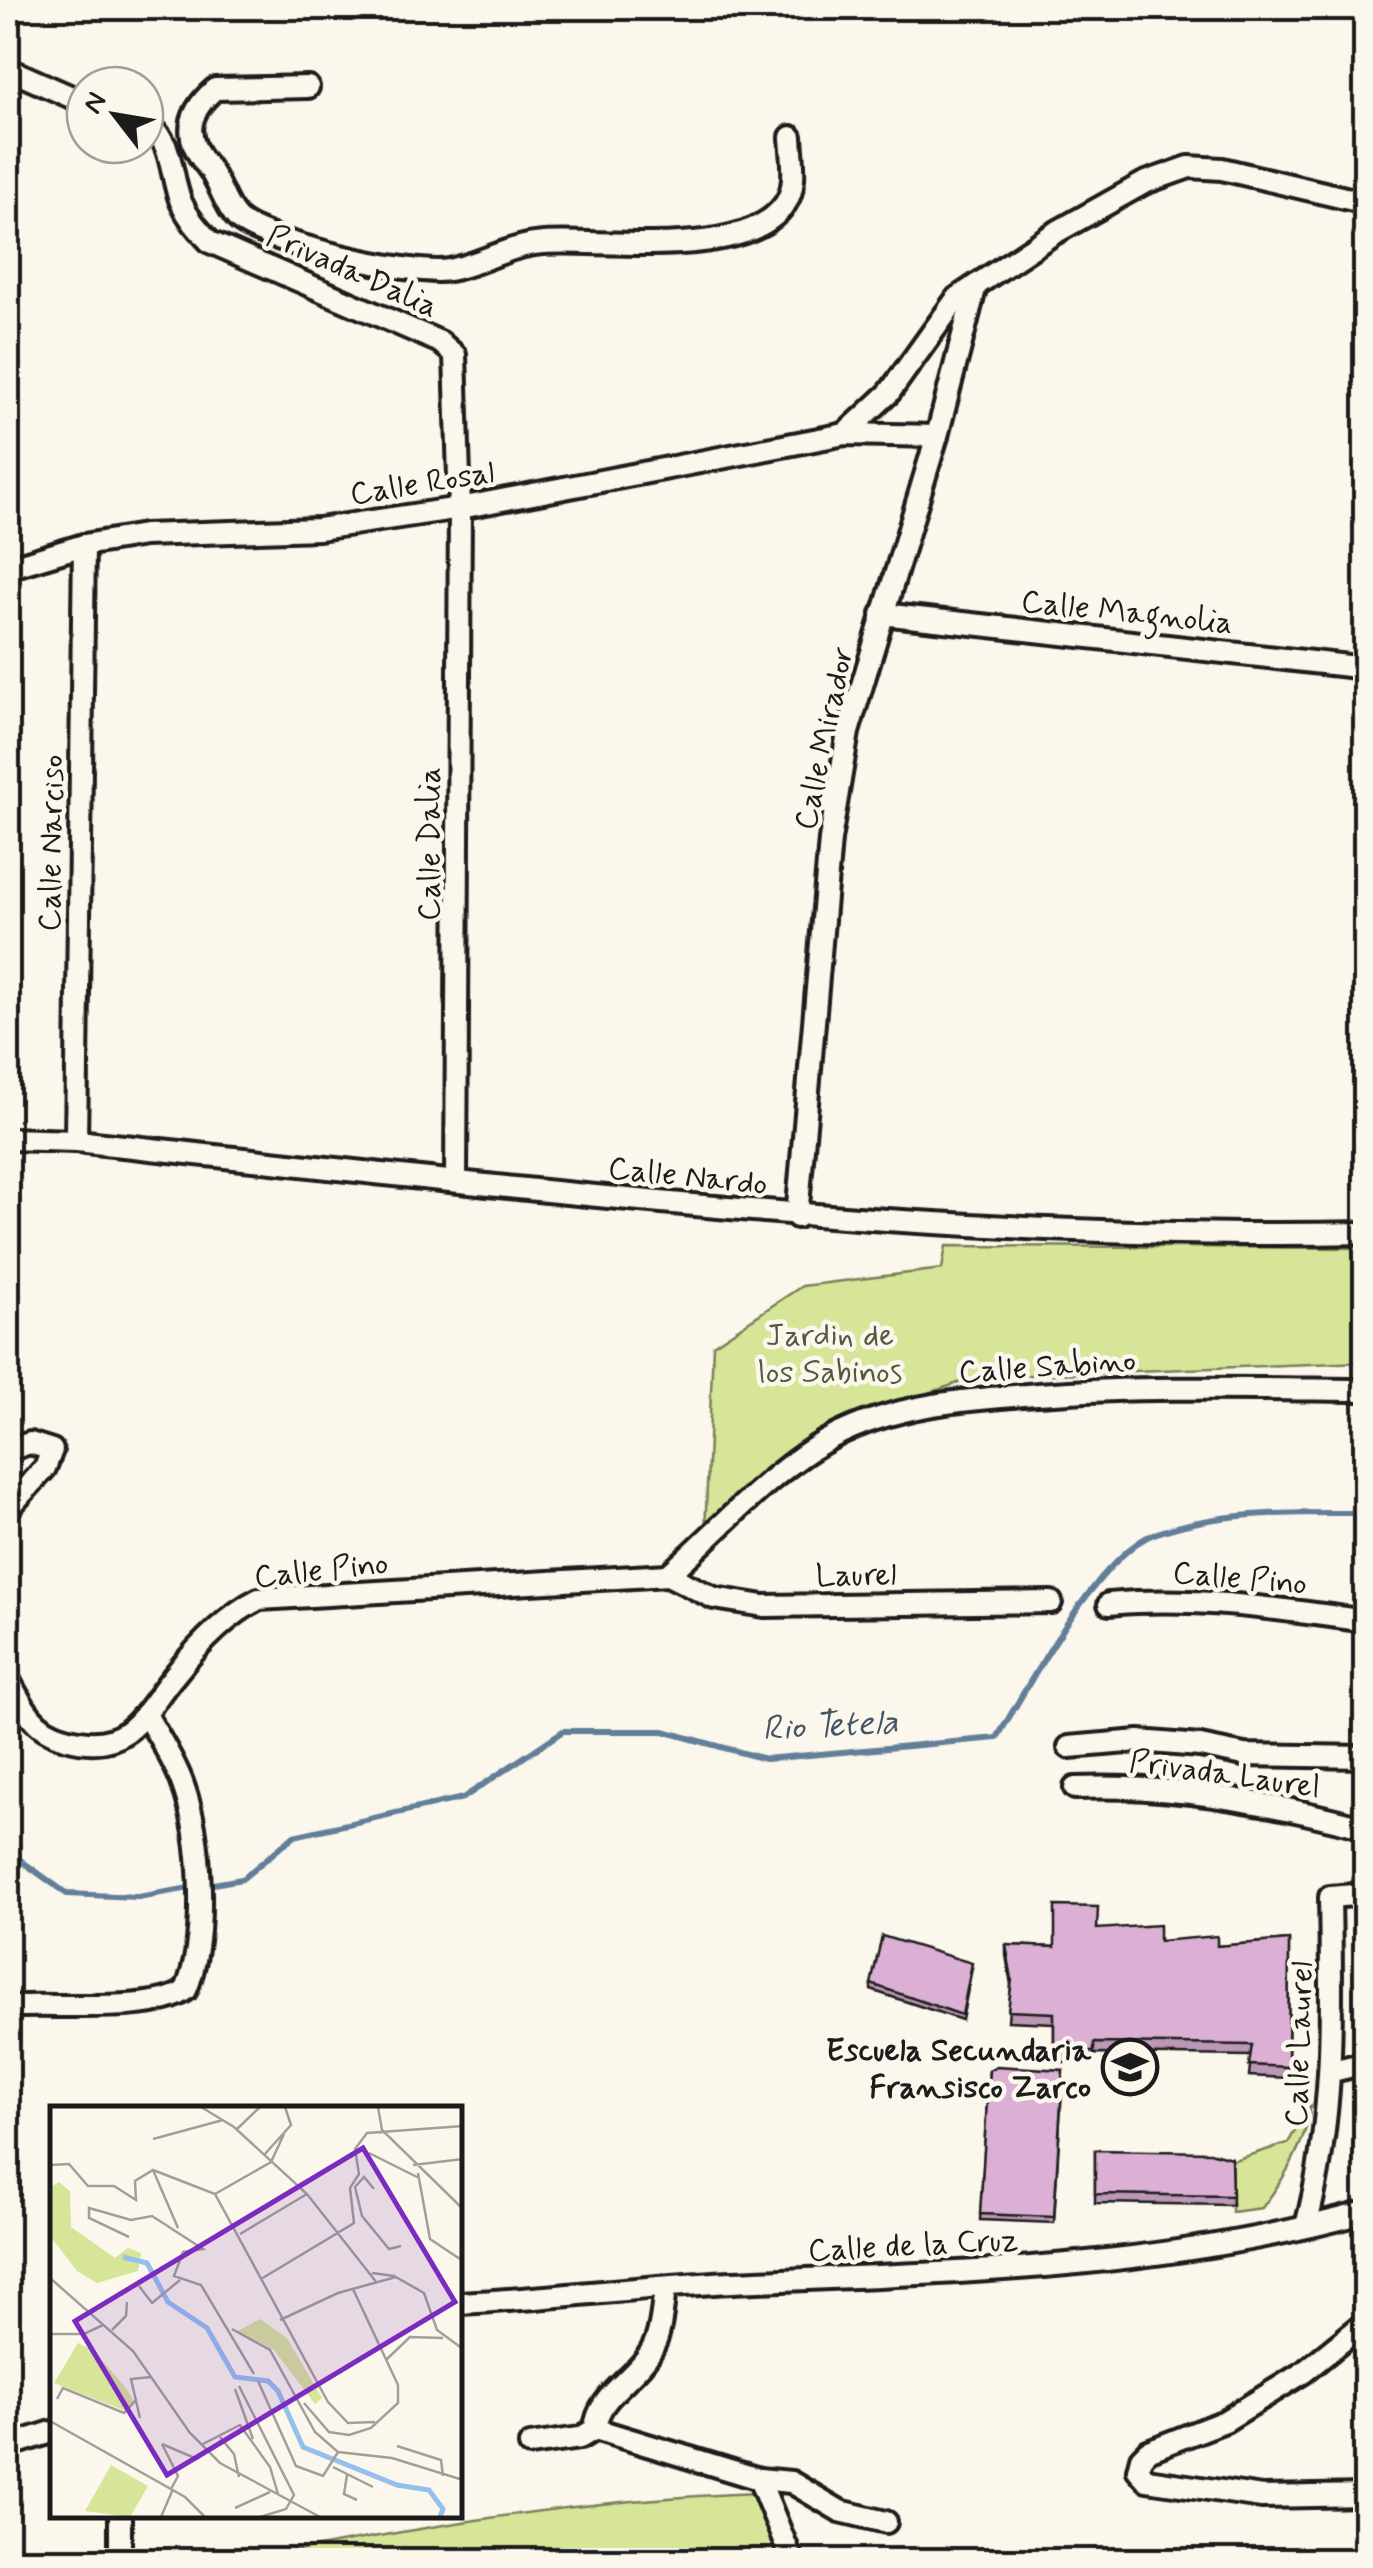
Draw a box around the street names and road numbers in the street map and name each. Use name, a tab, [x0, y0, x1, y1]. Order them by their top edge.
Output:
street label: Privada Dalia	[260, 215, 445, 328]
street label: Calle Rosal	[347, 452, 498, 516]
street label: Calle Magnolia	[1019, 581, 1235, 648]
street label: Calle Mirador	[785, 643, 865, 834]
street label: Calle Narciso	[29, 754, 75, 932]
street label: Calle Dalia	[409, 767, 451, 921]
street label: Calle Nardo	[606, 1148, 770, 1206]
street label: Calle Sabino	[957, 1340, 1137, 1394]
street label: Calle Pino	[252, 1543, 390, 1599]
street label: Calle Pino	[1171, 1552, 1309, 1606]
street label: Laurel	[815, 1554, 897, 1598]
street label: Privada Laurel	[1127, 1741, 1323, 1809]
street label: Calle Laurel	[1276, 1960, 1324, 2128]
street label: Calle de la Cruz	[807, 2220, 1019, 2272]

